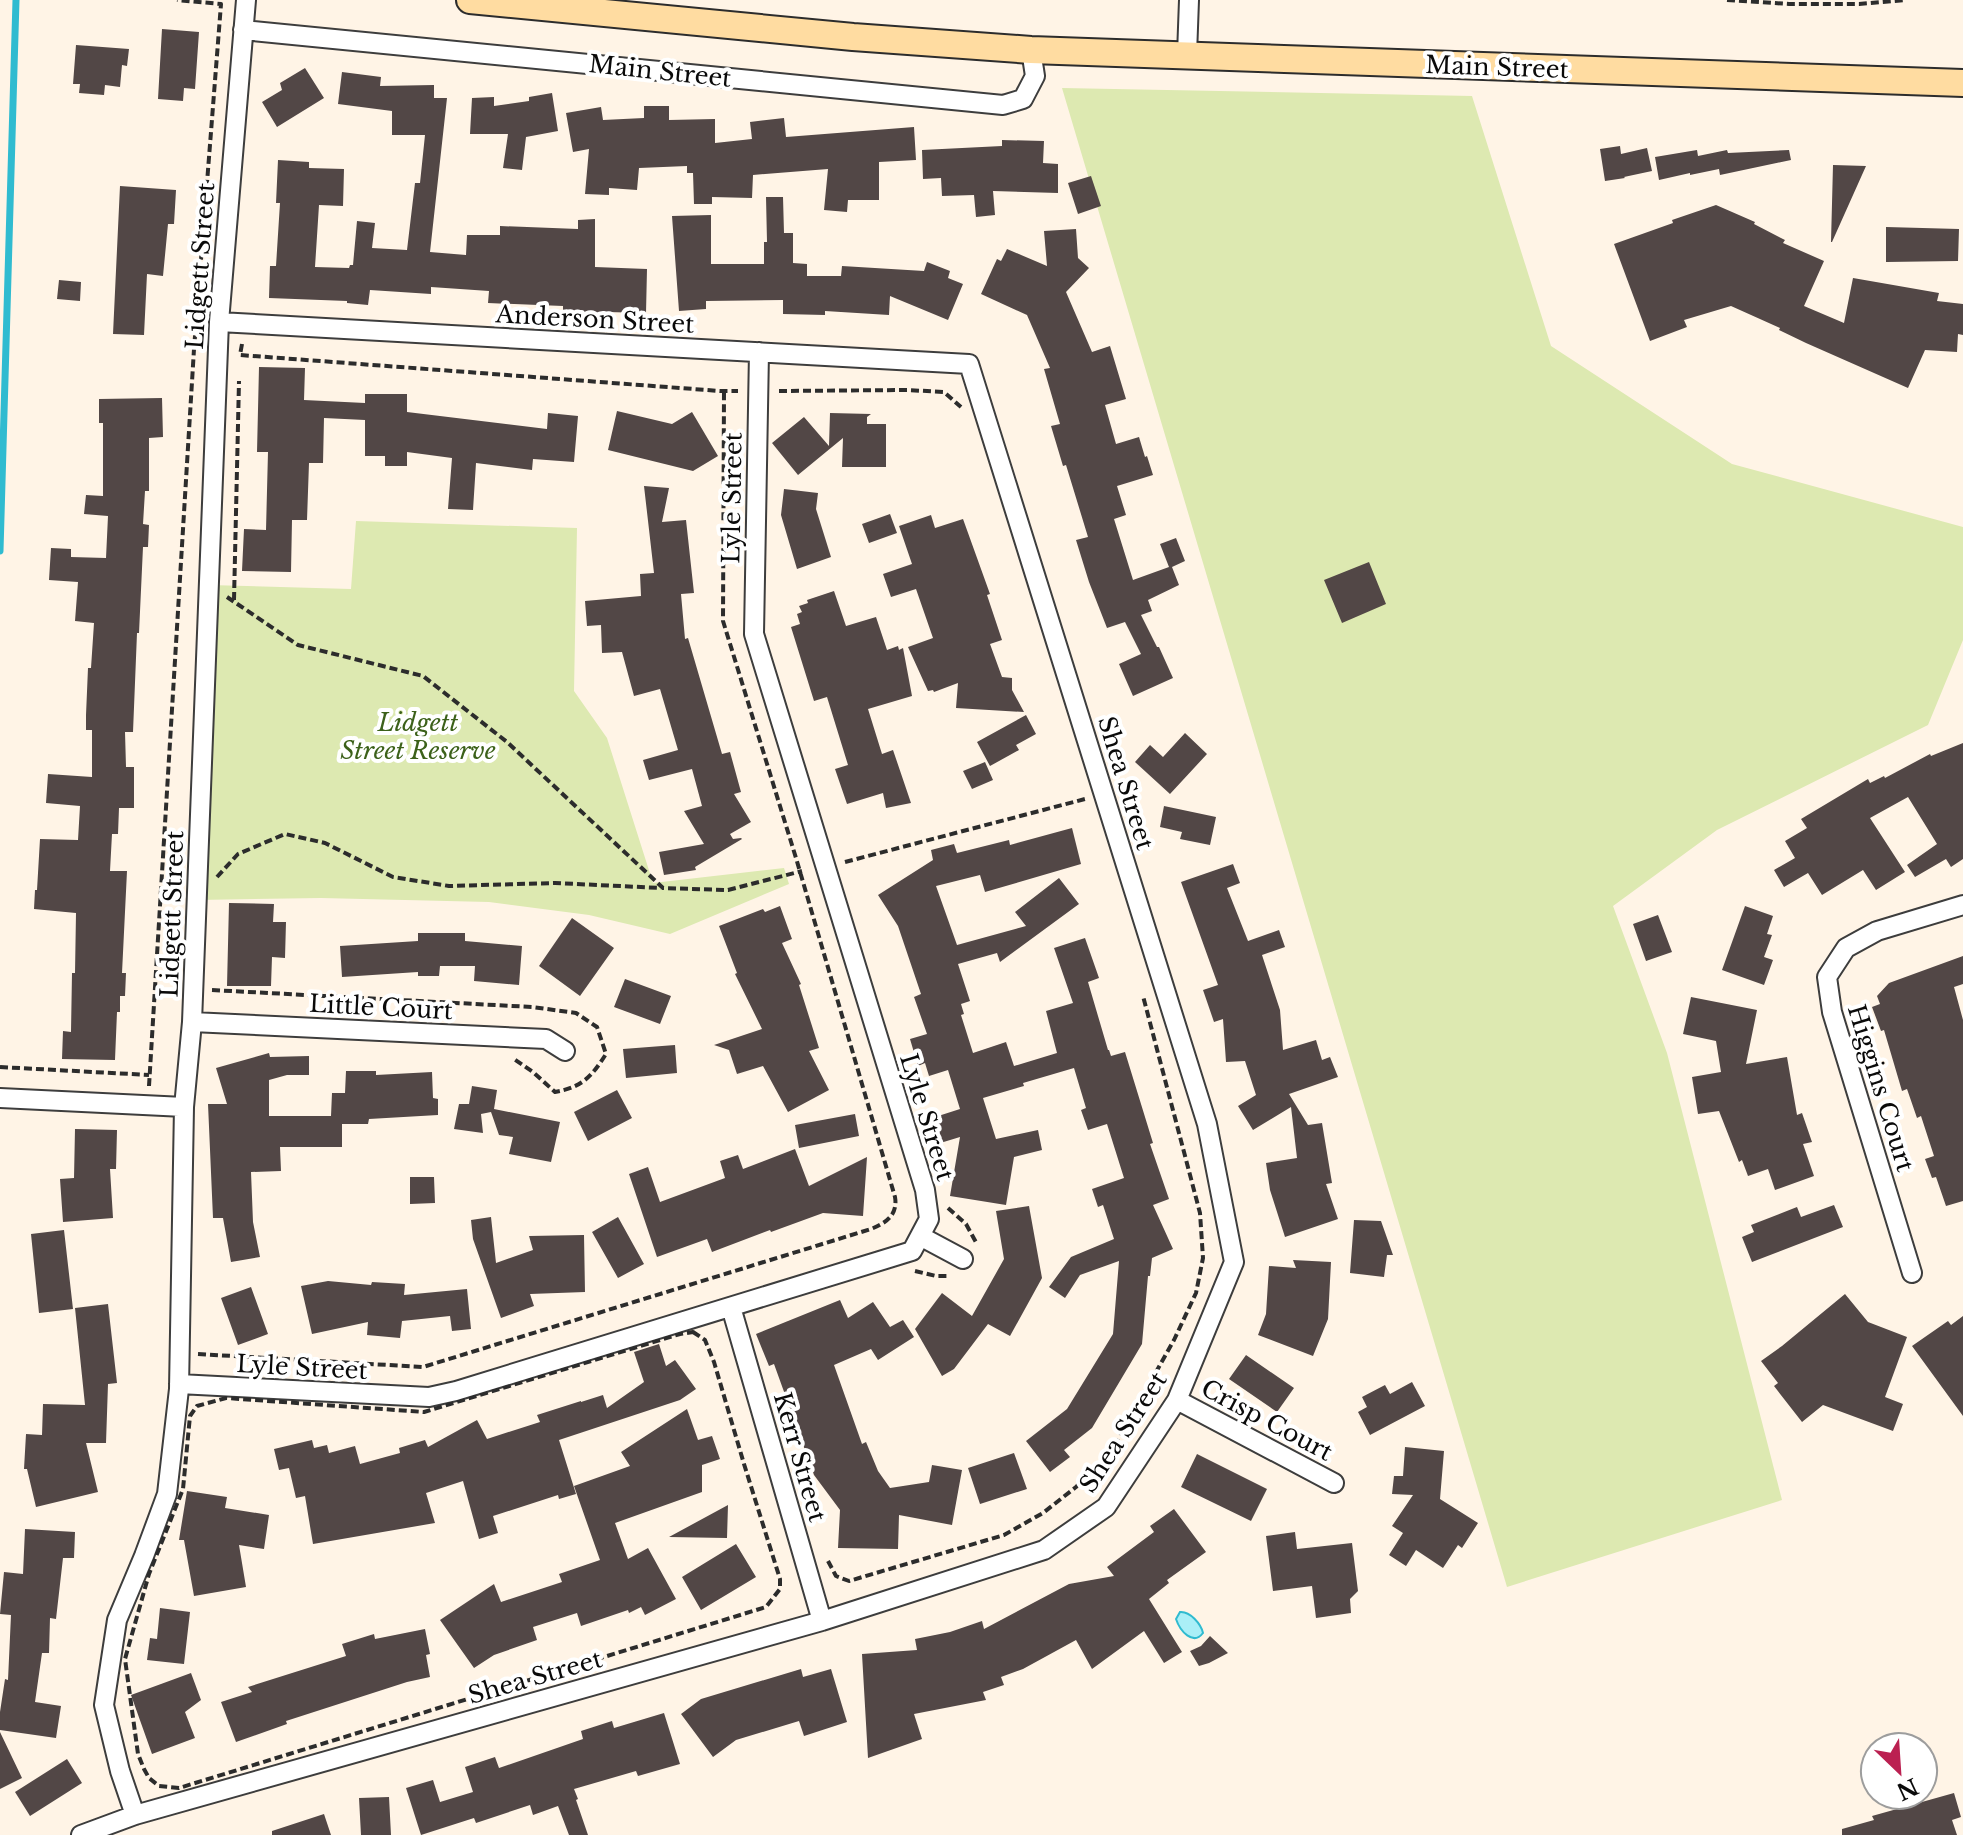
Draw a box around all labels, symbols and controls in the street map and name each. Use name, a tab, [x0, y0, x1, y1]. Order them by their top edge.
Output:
street label: Main Street	[587, 49, 733, 93]
street label: Main Street	[1425, 50, 1569, 84]
street label: Lidgett Street	[180, 182, 220, 350]
street label: Anderson Street	[494, 299, 695, 339]
street label: Lyle Street	[716, 432, 748, 564]
park label: Lidgett Street Reserve	[340, 708, 496, 765]
street label: Shea Street	[1092, 713, 1160, 853]
street label: Lidgett Street	[155, 830, 189, 998]
street label: Little Court	[308, 989, 454, 1025]
street label: Higgins Court	[1842, 1001, 1920, 1175]
street label: Lyle Street	[894, 1050, 960, 1184]
street label: Lyle Street	[236, 1349, 368, 1385]
street label: Shea Street	[1073, 1366, 1173, 1498]
street label: Crisp Court	[1196, 1373, 1338, 1467]
street label: Kerr Street	[768, 1389, 832, 1525]
street label: Shea Street	[465, 1644, 605, 1710]
north arrow	[1859, 1731, 1939, 1811]
text: N	[1892, 1772, 1922, 1805]

